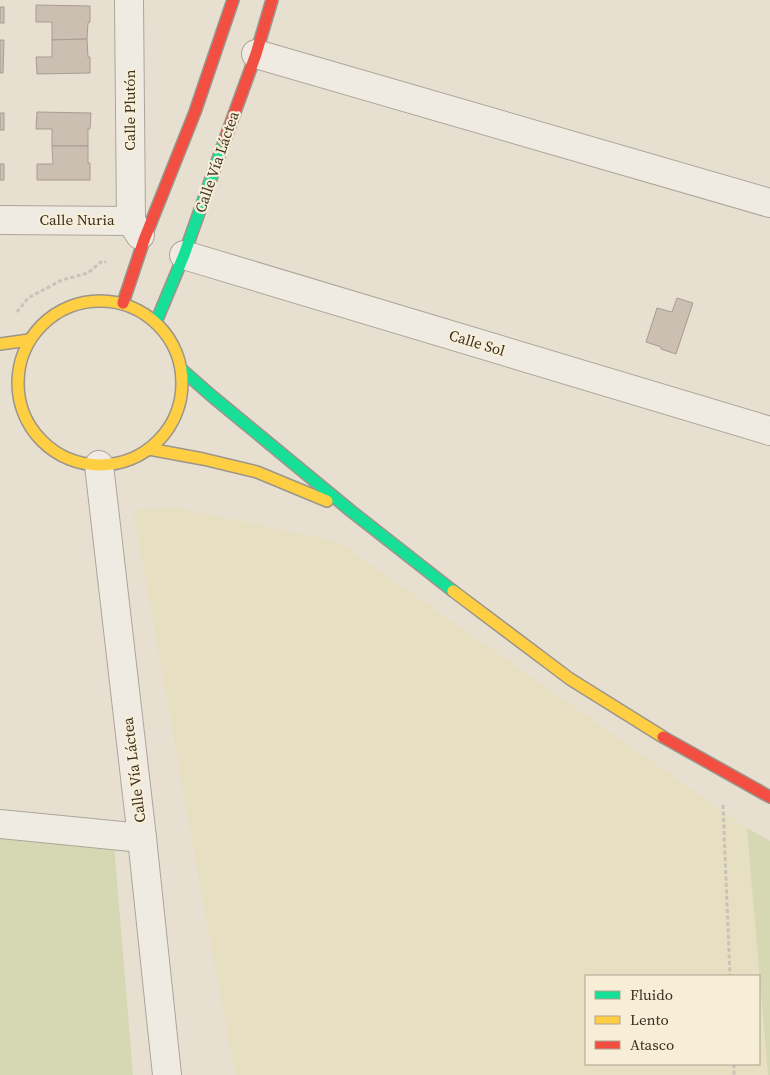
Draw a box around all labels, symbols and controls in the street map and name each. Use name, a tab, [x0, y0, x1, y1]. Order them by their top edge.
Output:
street label: Calle Plutón	[119, 69, 140, 151]
street label: Calle Vía Láctea	[189, 108, 244, 215]
street label: Calle Nuria	[39, 209, 115, 230]
street label: Calle Sol	[447, 324, 508, 361]
street label: Calle Vía Láctea	[117, 716, 150, 824]
legend	[585, 975, 760, 1065]
text: Fluido	[630, 984, 673, 1005]
text: Lento	[630, 1009, 669, 1030]
text: Atasco	[630, 1034, 674, 1055]

